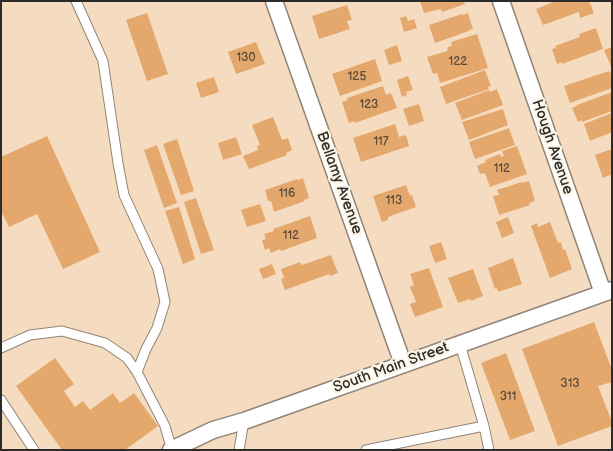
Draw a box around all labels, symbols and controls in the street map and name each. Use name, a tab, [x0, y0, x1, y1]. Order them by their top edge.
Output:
house number: 130	[236, 51, 256, 65]
house number: 122	[449, 55, 467, 69]
house number: 125	[348, 70, 366, 84]
street label: Hough Avenue	[527, 97, 577, 197]
house number: 123	[360, 98, 378, 112]
street label: Bellamy Avenue	[312, 129, 366, 237]
house number: 117	[373, 135, 389, 149]
house number: 112	[494, 162, 510, 176]
house number: 116	[279, 187, 295, 201]
house number: 113	[386, 194, 402, 208]
house number: 112	[283, 229, 299, 243]
street label: South Main Street	[331, 339, 451, 397]
house number: 313	[560, 377, 580, 391]
house number: 311	[500, 390, 516, 404]

